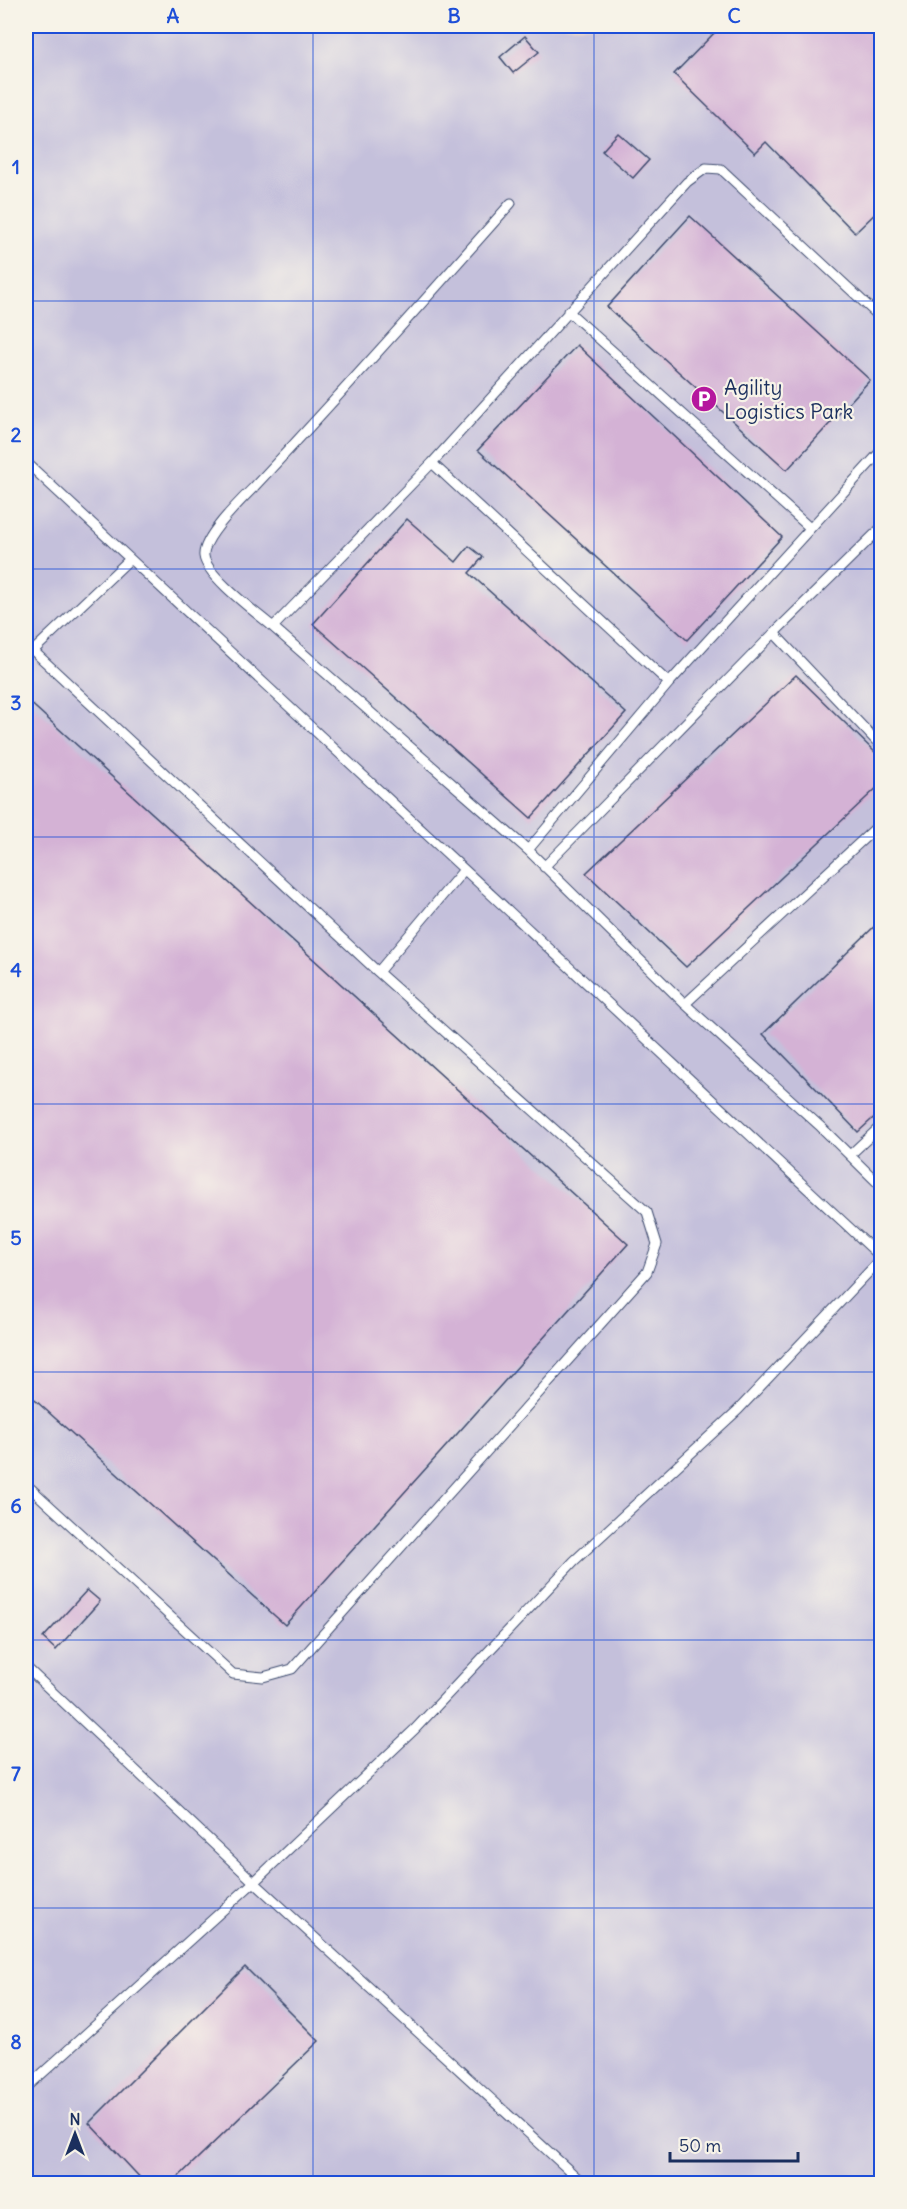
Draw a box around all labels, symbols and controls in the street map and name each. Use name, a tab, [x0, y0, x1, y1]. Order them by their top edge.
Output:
text: A	[167, 3, 180, 28]
text: B	[447, 3, 461, 28]
text: C	[727, 3, 741, 28]
text: 1	[12, 154, 20, 179]
place label: Agility Logistics Park	[724, 374, 853, 425]
parking icon: Agility Logistics Park	[689, 384, 719, 414]
text: 2	[11, 422, 22, 447]
text: 3	[10, 690, 22, 715]
text: 4	[10, 957, 22, 982]
text: 5	[10, 1225, 22, 1250]
text: 6	[10, 1493, 22, 1518]
text: 7	[11, 1761, 21, 1786]
text: 8	[10, 2029, 22, 2054]
north arrow	[45, 2104, 105, 2164]
text: N	[69, 2109, 81, 2129]
scale bar	[670, 2125, 798, 2163]
text: 50 m	[679, 2134, 721, 2157]

